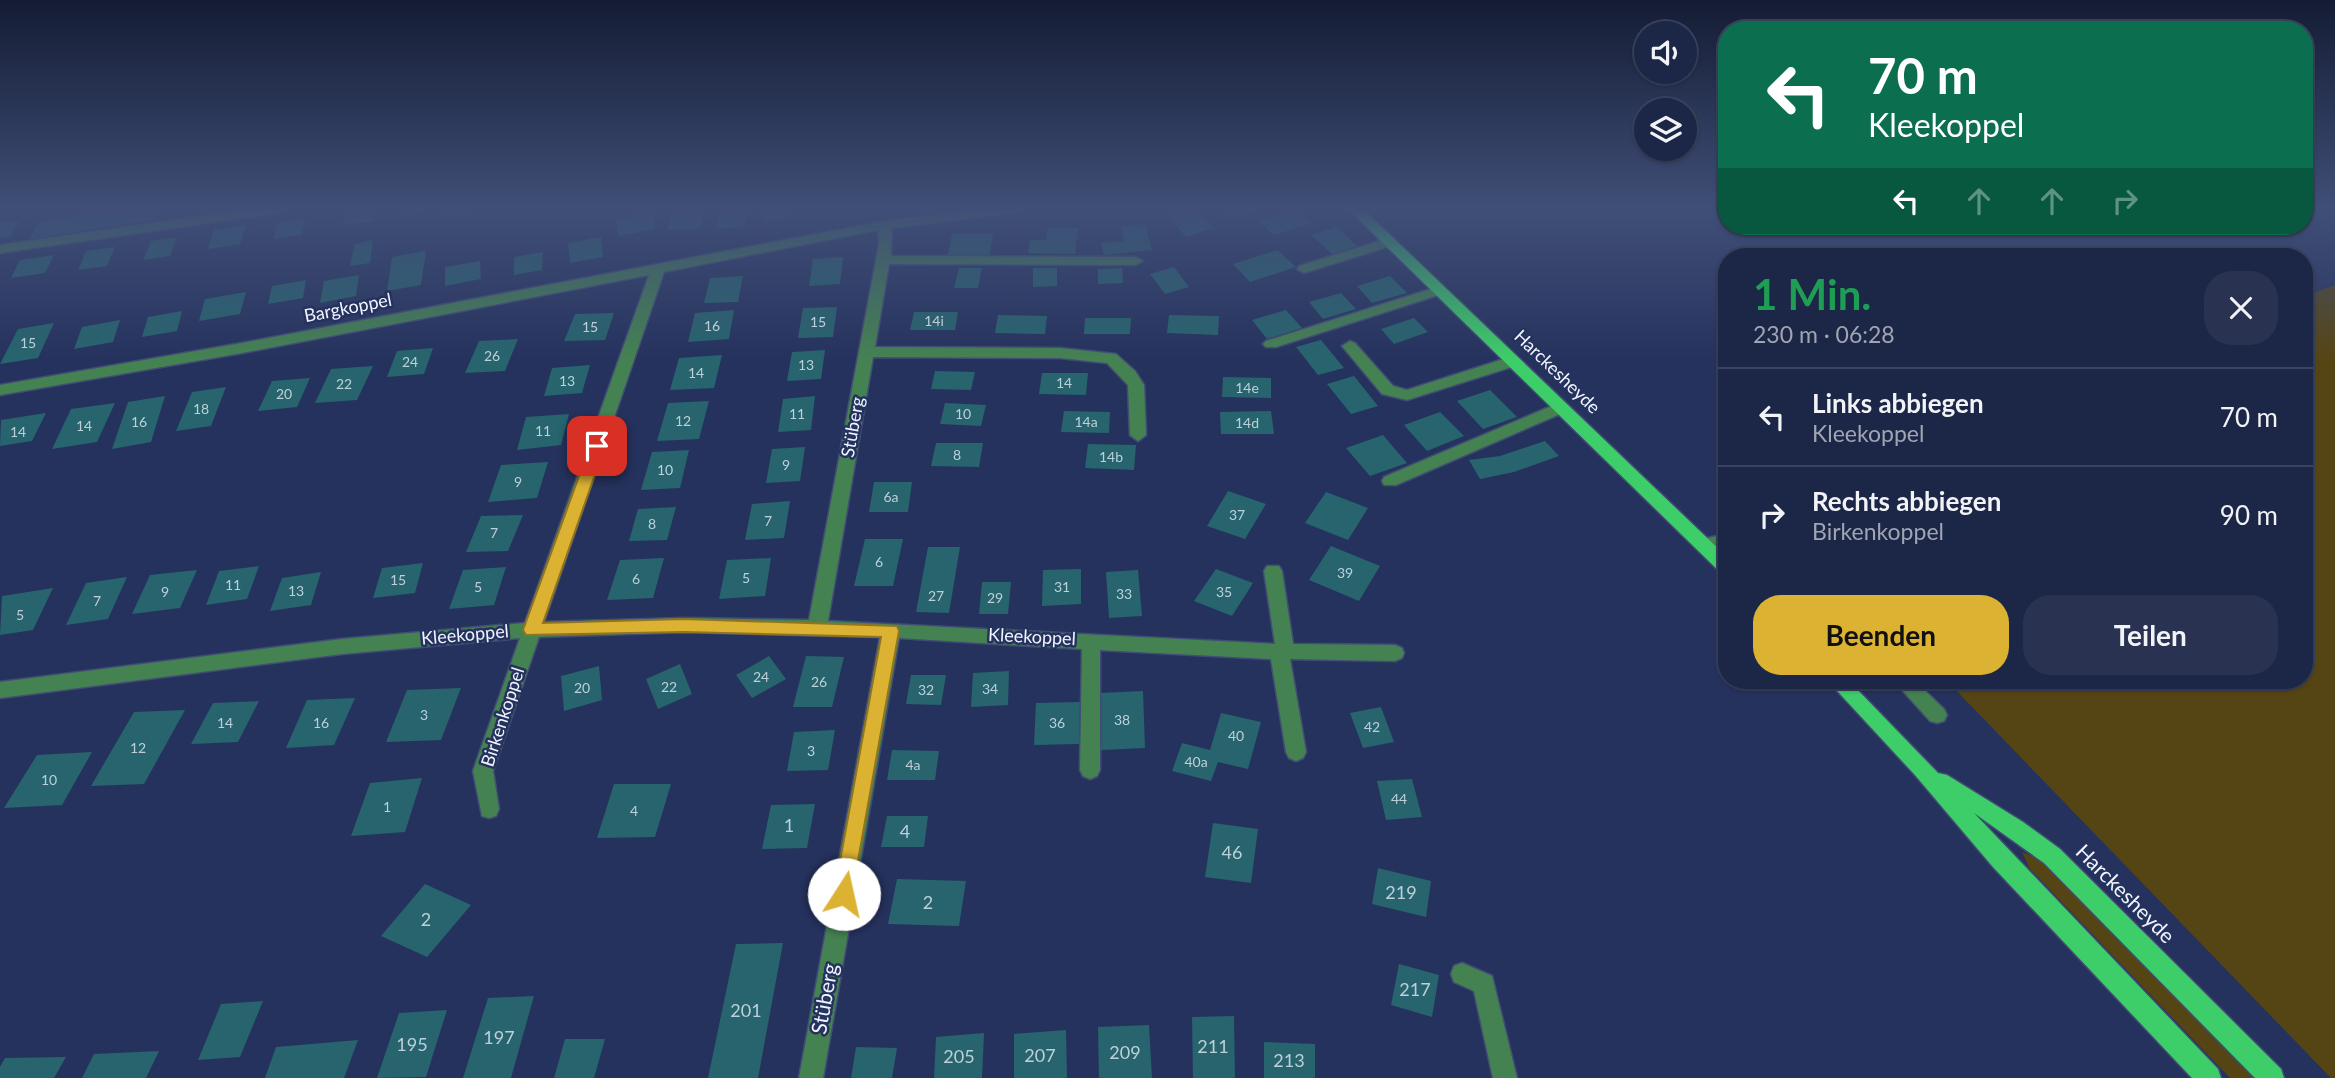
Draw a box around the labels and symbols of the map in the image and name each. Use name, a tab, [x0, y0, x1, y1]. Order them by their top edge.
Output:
street label: Bargkoppel	[302, 288, 394, 326]
house number: 14i	[924, 312, 944, 329]
house number: 15	[810, 313, 826, 330]
house number: 16	[704, 317, 720, 334]
house number: 15	[582, 318, 598, 335]
street label: Harckesheyde	[1510, 325, 1605, 418]
house number: 15	[20, 334, 36, 351]
house number: 26	[484, 347, 500, 364]
house number: 24	[402, 353, 418, 370]
house number: 13	[798, 356, 814, 373]
house number: 14	[688, 364, 704, 381]
house number: 13	[559, 372, 575, 389]
house number: 14	[1056, 374, 1072, 391]
house number: 22	[336, 375, 352, 392]
house number: 14e	[1235, 379, 1259, 396]
house number: 20	[276, 385, 292, 402]
street label: Stüberg	[836, 395, 868, 459]
house number: 18	[193, 400, 209, 417]
house number: 11	[789, 405, 805, 422]
house number: 10	[955, 405, 971, 422]
house number: 12	[675, 412, 691, 429]
house number: 16	[131, 413, 147, 430]
house number: 14a	[1074, 413, 1098, 430]
house number: 14d	[1235, 414, 1259, 431]
pin	[567, 416, 627, 476]
house number: 14	[76, 417, 92, 434]
house number: 11	[535, 422, 551, 439]
house number: 14	[10, 423, 26, 440]
house number: 8	[953, 446, 961, 463]
house number: 14b	[1099, 448, 1123, 465]
house number: 9	[782, 456, 790, 473]
house number: 10	[657, 461, 673, 478]
house number: 9	[514, 473, 522, 490]
house number: 6a	[883, 488, 899, 505]
house number: 37	[1229, 506, 1245, 523]
house number: 7	[764, 512, 772, 529]
house number: 8	[648, 515, 656, 532]
house number: 7	[490, 524, 498, 541]
house number: 6	[875, 553, 883, 570]
house number: 39	[1337, 564, 1353, 581]
house number: 5	[742, 569, 750, 586]
house number: 6	[632, 570, 640, 587]
house number: 15	[390, 571, 406, 588]
house number: 11	[225, 576, 241, 593]
house number: 5	[474, 578, 482, 595]
house number: 31	[1054, 578, 1070, 595]
house number: 13	[288, 582, 304, 599]
house number: 9	[161, 583, 169, 600]
house number: 35	[1216, 583, 1232, 600]
house number: 33	[1116, 585, 1132, 602]
house number: 27	[928, 587, 944, 604]
house number: 29	[987, 589, 1003, 606]
house number: 7	[93, 592, 101, 609]
house number: 5	[16, 606, 24, 623]
street label: Kleekoppel	[420, 619, 510, 649]
street label: Kleekoppel	[988, 623, 1077, 649]
street label: Birkenkoppel	[476, 664, 528, 769]
house number: 24	[753, 668, 769, 685]
house number: 26	[811, 673, 827, 690]
house number: 22	[661, 678, 677, 695]
house number: 20	[574, 679, 590, 696]
house number: 34	[982, 680, 998, 697]
house number: 32	[918, 681, 934, 698]
house number: 3	[420, 706, 428, 723]
house number: 38	[1114, 711, 1130, 728]
house number: 14	[217, 714, 233, 731]
house number: 16	[313, 714, 329, 731]
house number: 36	[1049, 714, 1065, 731]
house number: 42	[1364, 718, 1380, 735]
house number: 40	[1228, 727, 1244, 744]
house number: 12	[130, 739, 146, 756]
house number: 3	[807, 742, 815, 759]
house number: 40a	[1184, 753, 1208, 770]
house number: 4a	[905, 756, 921, 773]
house number: 10	[41, 771, 57, 788]
house number: 44	[1391, 790, 1407, 807]
house number: 1	[383, 798, 391, 815]
house number: 4	[630, 802, 638, 819]
house number: 1	[784, 814, 794, 836]
house number: 4	[900, 820, 910, 842]
street label: Harckesheyde	[2071, 838, 2181, 948]
house number: 46	[1222, 841, 1242, 863]
position arrow	[807, 857, 881, 931]
house number: 219	[1385, 881, 1417, 903]
house number: 2	[923, 891, 933, 913]
house number: 2	[421, 908, 431, 930]
street label: Stüberg	[805, 961, 842, 1036]
house number: 217	[1399, 978, 1431, 1000]
house number: 201	[730, 999, 762, 1021]
house number: 197	[483, 1026, 515, 1048]
house number: 195	[396, 1033, 428, 1055]
house number: 211	[1197, 1035, 1229, 1057]
house number: 209	[1109, 1041, 1141, 1063]
house number: 207	[1024, 1044, 1056, 1066]
house number: 205	[943, 1045, 975, 1067]
house number: 213	[1273, 1049, 1305, 1071]

